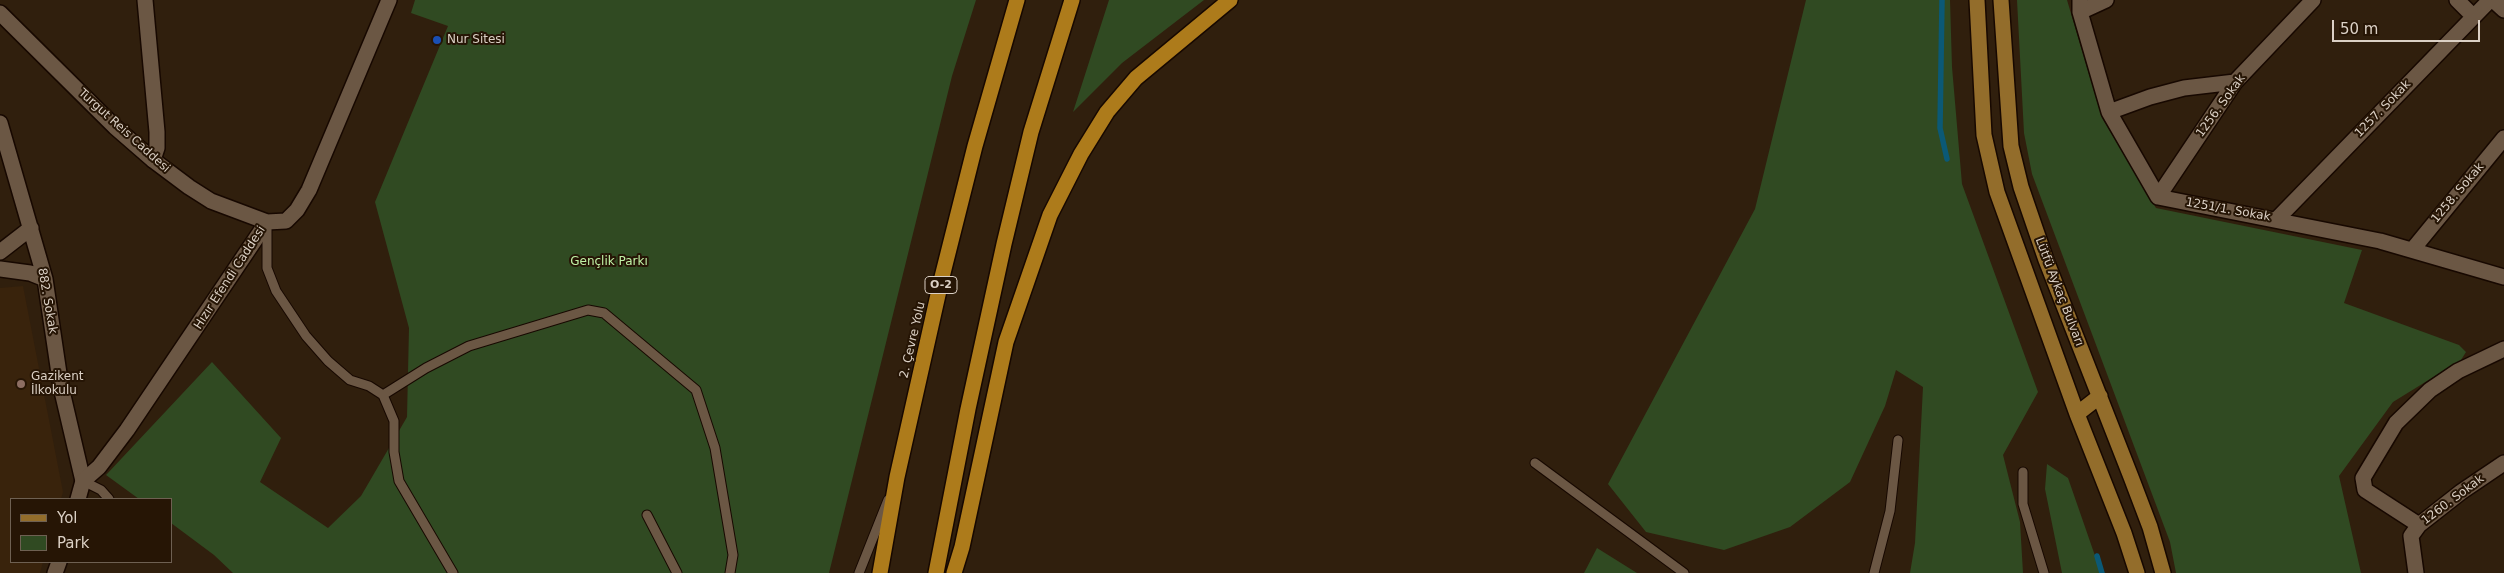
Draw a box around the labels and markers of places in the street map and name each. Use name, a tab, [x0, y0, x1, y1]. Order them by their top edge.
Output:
place label: Nur Sitesi	[447, 33, 505, 47]
marker: Nur Sitesi	[431, 34, 443, 46]
place label: Gazikent İlkokulu	[31, 370, 84, 398]
marker: Gazikent İlkokulu	[15, 378, 27, 390]

